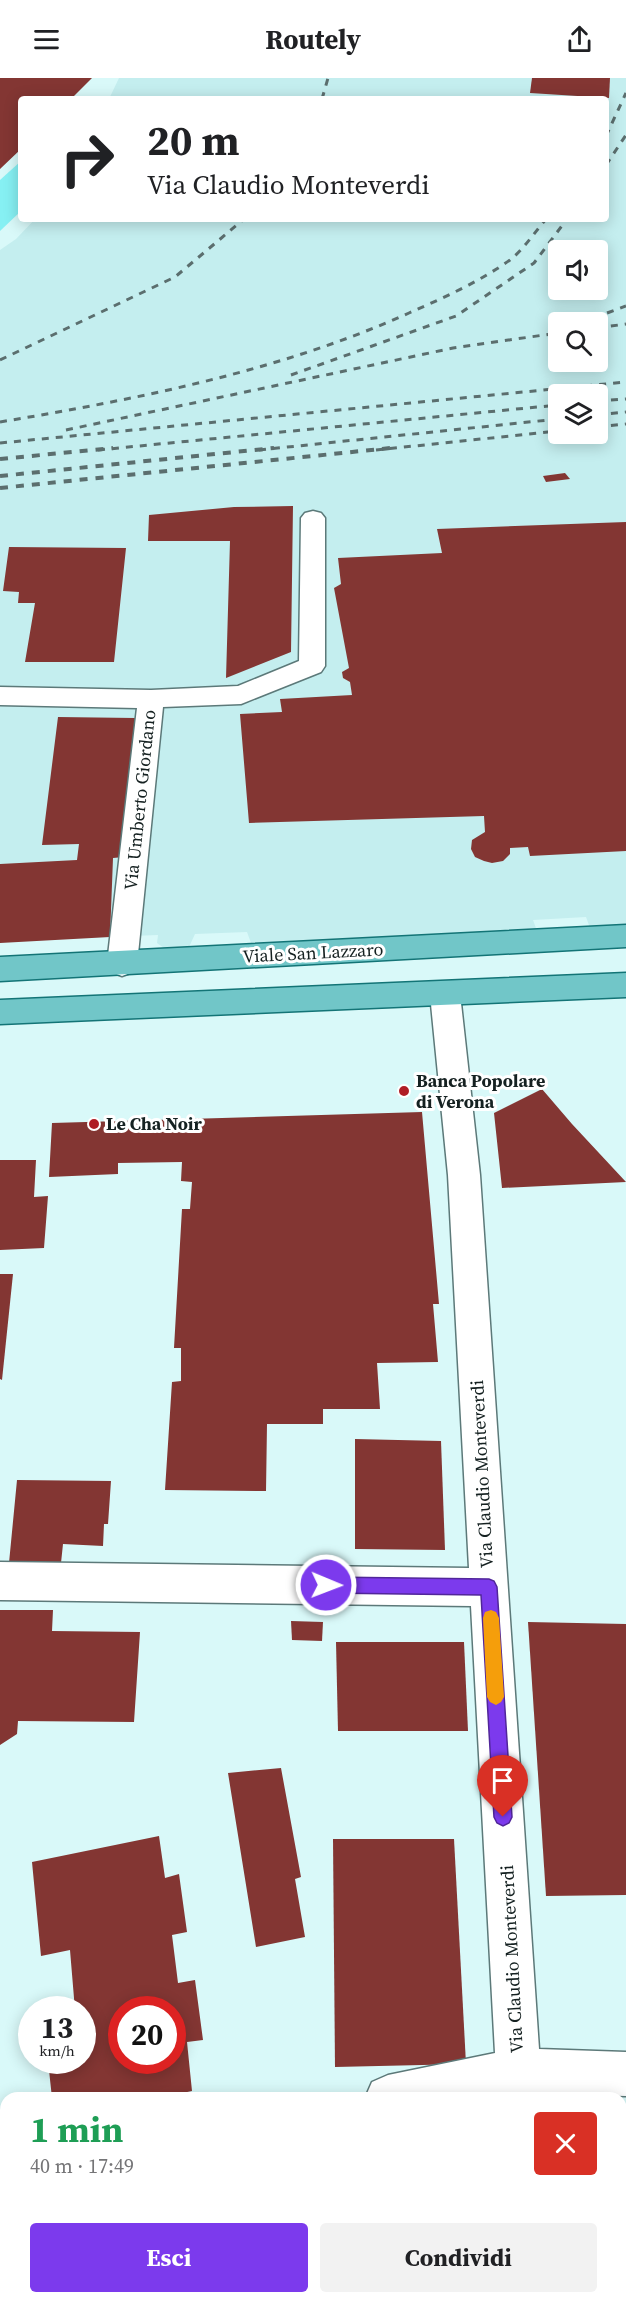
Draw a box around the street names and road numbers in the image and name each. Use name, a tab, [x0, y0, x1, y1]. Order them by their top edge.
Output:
street label: Via Umberto Giordano	[118, 708, 161, 891]
street label: Viale San Lazzaro	[242, 936, 384, 969]
street label: Via Claudio Monteverdi	[464, 1379, 499, 1569]
street label: Via Claudio Monteverdi	[494, 1864, 529, 2054]

